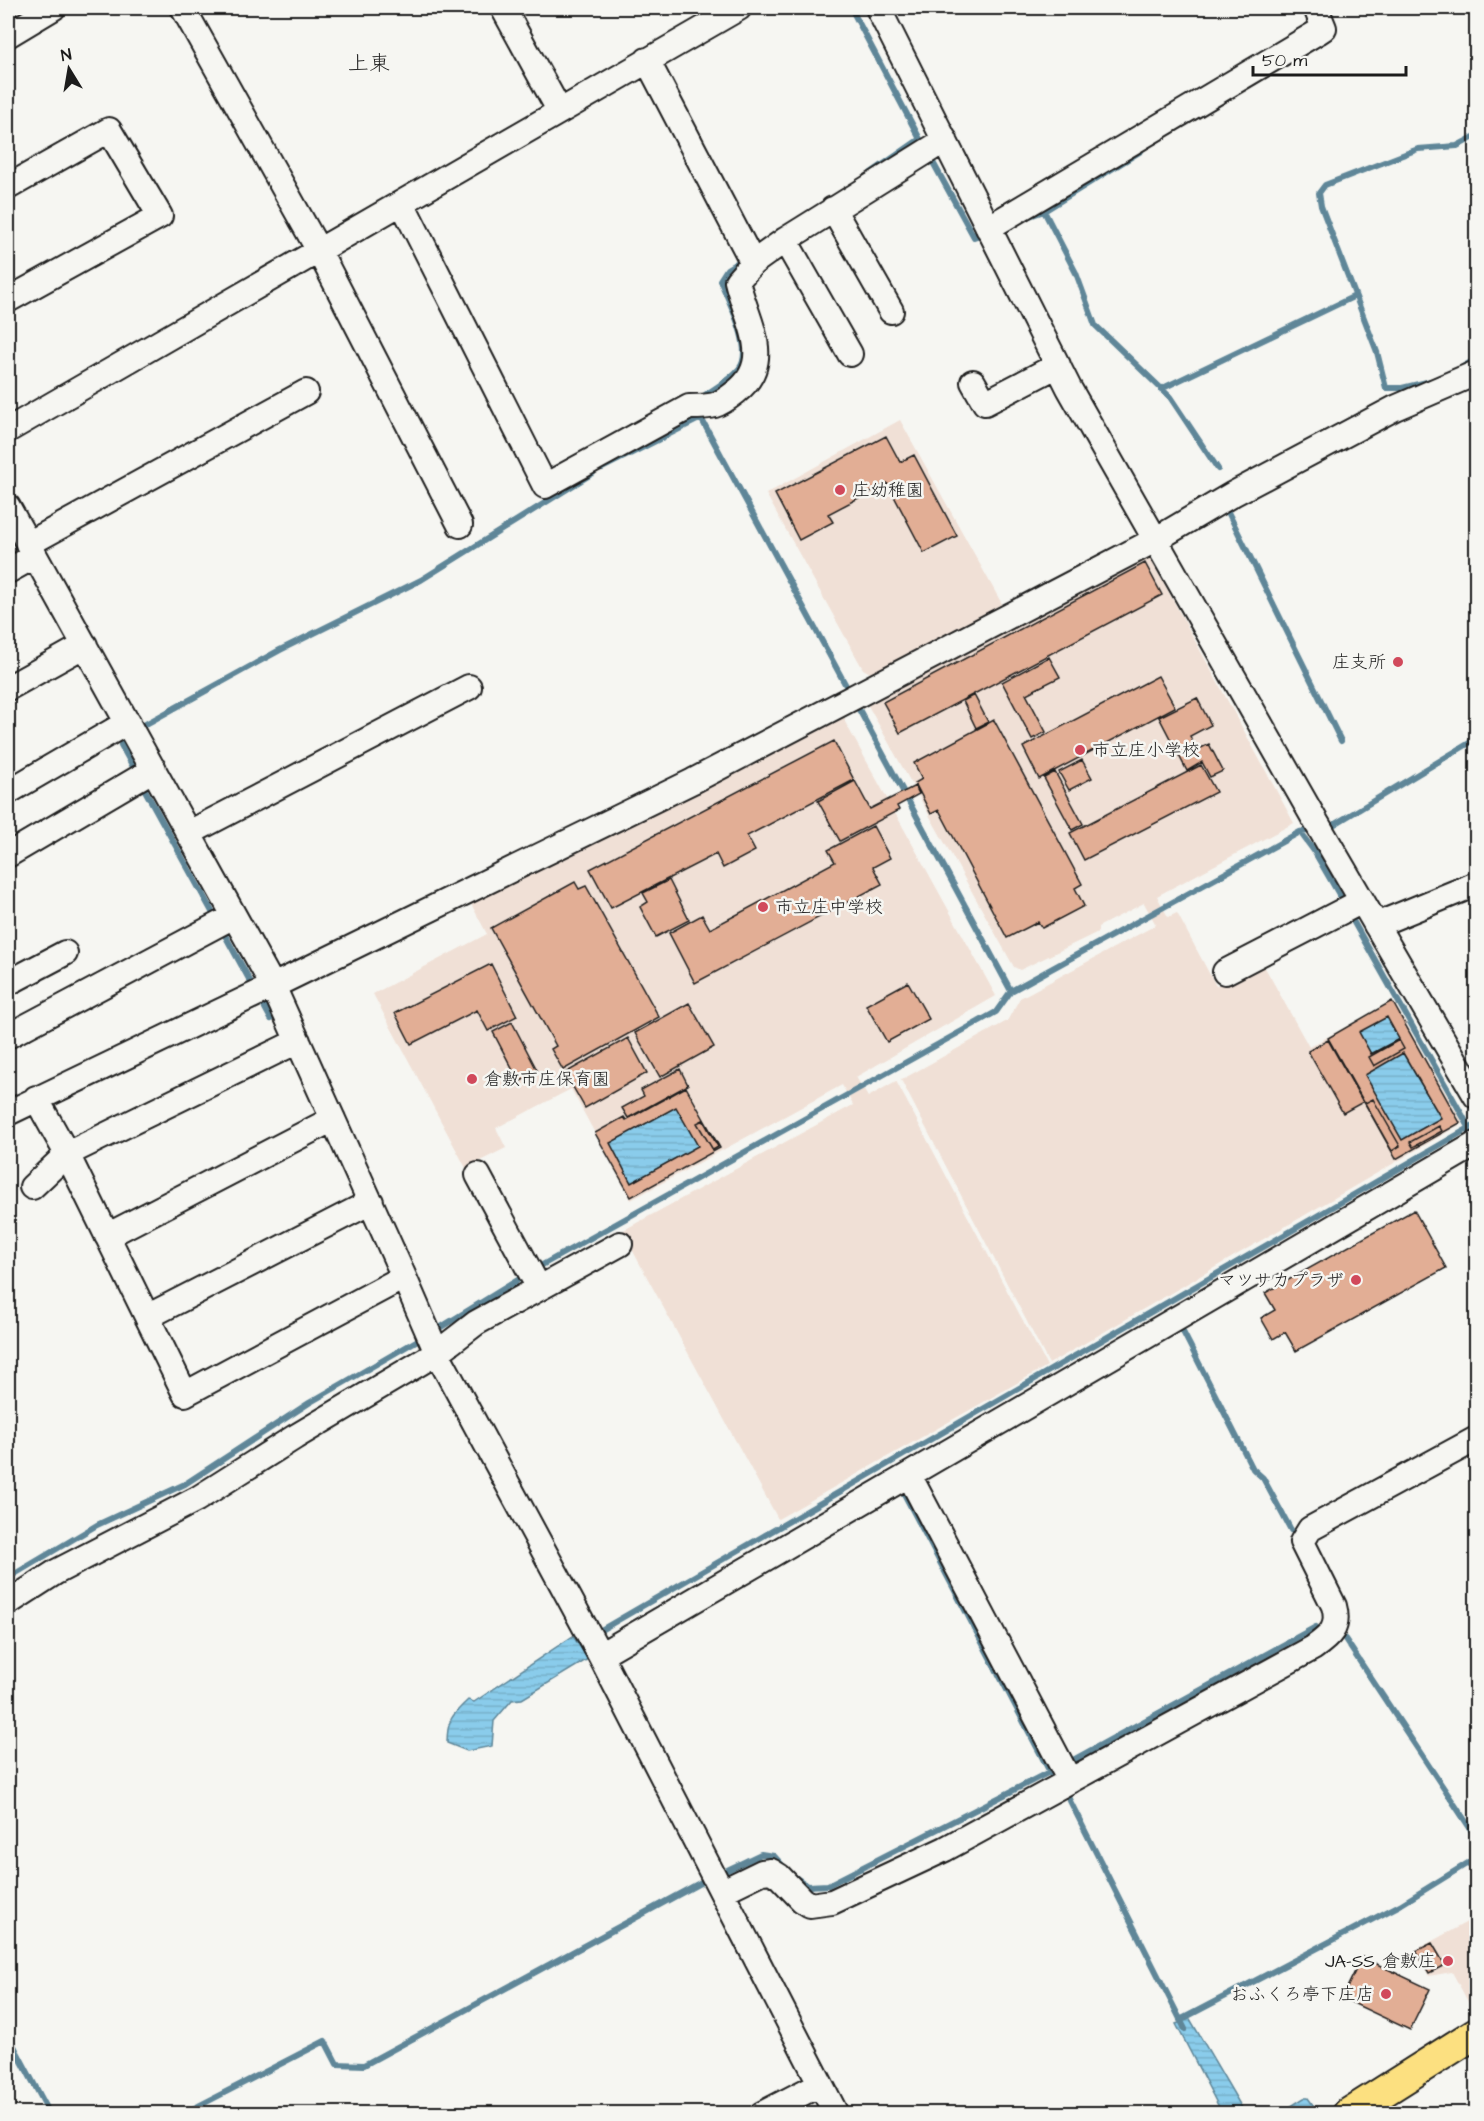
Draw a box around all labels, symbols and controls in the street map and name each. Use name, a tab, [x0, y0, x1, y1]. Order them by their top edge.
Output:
north arrow	[39, 39, 99, 99]
scale bar	[1253, 39, 1406, 77]
text: N	[59, 44, 73, 67]
text: 50 m	[1262, 48, 1307, 73]
district label: 上東	[348, 49, 390, 78]
place label: 庄幼稚園	[852, 478, 924, 503]
marker: 庄幼稚園	[833, 483, 847, 497]
place label: 庄支所	[1332, 650, 1386, 675]
marker: 庄支所	[1391, 655, 1405, 669]
place label: 市立庄小学校	[1092, 738, 1200, 763]
marker: 市立庄小学校	[1073, 743, 1087, 757]
place label: 市立庄中学校	[775, 895, 883, 920]
marker: 市立庄中学校	[756, 900, 770, 914]
place label: 倉敷市庄保育園	[484, 1067, 610, 1092]
marker: 倉敷市庄保育園	[465, 1072, 479, 1086]
place label: マツサカプラザ	[1218, 1268, 1344, 1293]
marker: マツサカプラザ	[1349, 1273, 1363, 1287]
place label: JA-SS 倉敷庄	[1325, 1949, 1436, 1974]
marker: JA-SS 倉敷庄	[1441, 1954, 1455, 1968]
place label: おふくろ亭下庄店	[1230, 1982, 1374, 2007]
marker: おふくろ亭下庄店	[1379, 1987, 1393, 2001]

